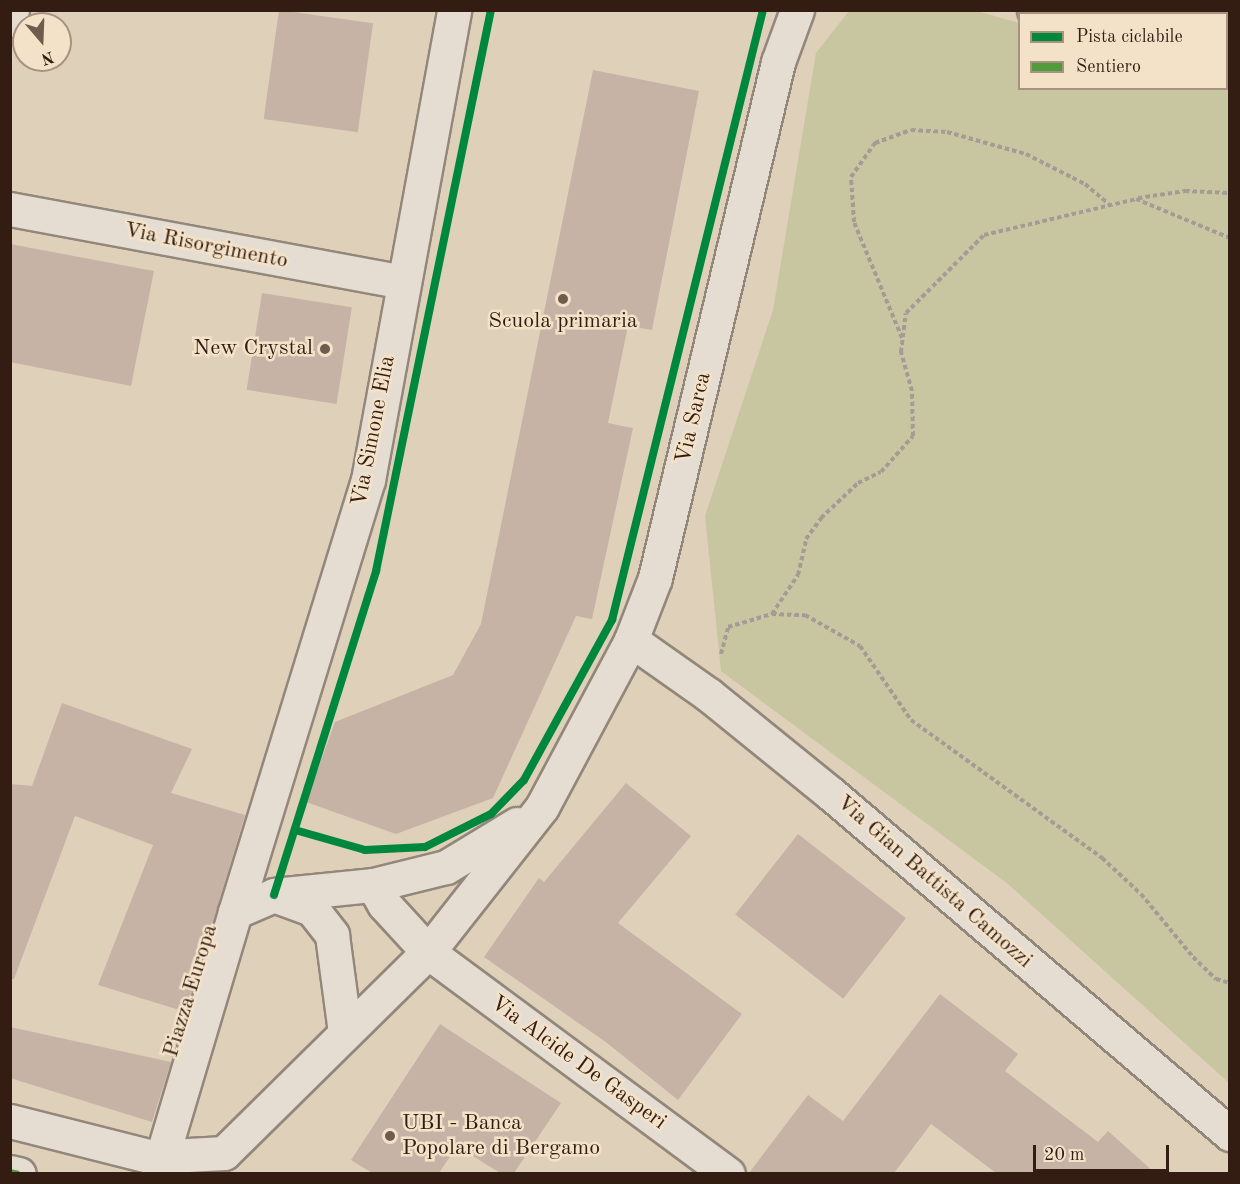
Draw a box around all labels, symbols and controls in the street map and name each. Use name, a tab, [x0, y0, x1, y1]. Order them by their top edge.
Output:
north arrow	[12, 12, 72, 72]
legend	[1018, 12, 1228, 90]
text: Pista ciclabile	[1076, 28, 1183, 46]
text: N	[39, 48, 56, 67]
text: Sentiero	[1076, 58, 1141, 76]
street label: Via Risorgimento	[122, 217, 290, 275]
marker: Scuola primaria	[556, 292, 570, 306]
place label: Scuola primaria	[488, 309, 638, 335]
place label: New Crystal	[193, 336, 313, 362]
marker: New Crystal	[318, 342, 332, 356]
street label: Via Simone Elia	[346, 353, 402, 509]
street label: Via Sarca	[671, 370, 717, 466]
street label: Via Gian Battista Camozzi	[831, 790, 1037, 974]
street label: Piazza Europa	[158, 921, 224, 1061]
street label: Via Alcide De Gasperi	[485, 990, 671, 1136]
place label: UBI - Banca Popolare di Bergamo	[402, 1110, 600, 1162]
marker: UBI - Banca Popolare di Bergamo	[383, 1129, 397, 1143]
scale bar	[1036, 1133, 1172, 1171]
text: 20 m	[1044, 1146, 1084, 1164]

